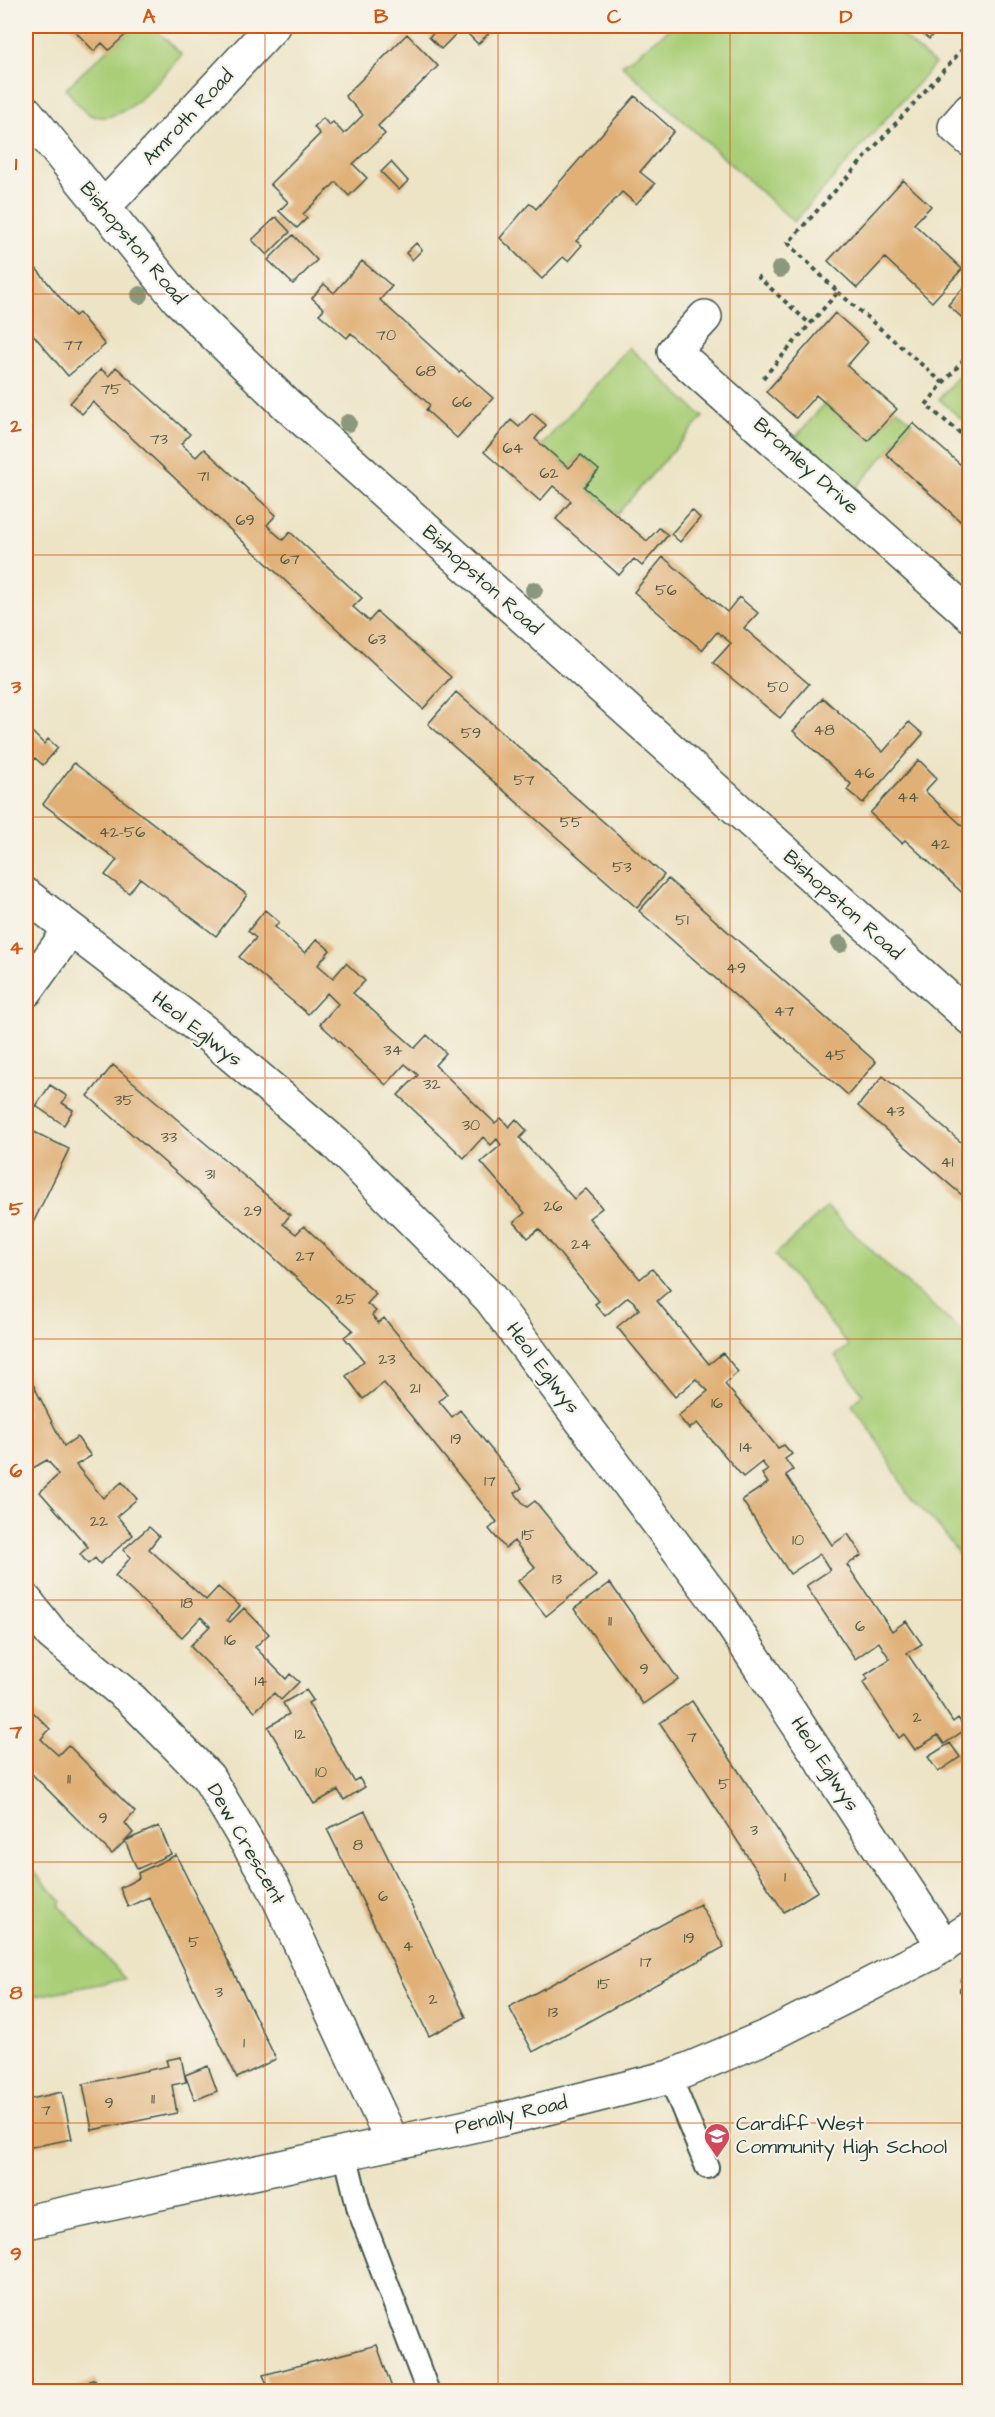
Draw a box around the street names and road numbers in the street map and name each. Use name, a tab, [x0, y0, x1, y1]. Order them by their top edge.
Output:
street label: Amroth Road	[136, 63, 240, 171]
street label: Bishopston Road	[73, 175, 193, 311]
street label: Bromley Drive	[746, 411, 865, 522]
street label: Bishopston Road	[416, 518, 548, 642]
street label: Bishopston Road	[777, 843, 909, 967]
street label: Heol Eglwys	[145, 985, 248, 1074]
street label: Heol Eglwys	[499, 1317, 587, 1420]
street label: Heol Eglwys	[783, 1711, 866, 1817]
street label: Dew Crescent	[200, 1778, 292, 1910]
street label: Penally Road	[452, 2088, 570, 2143]

